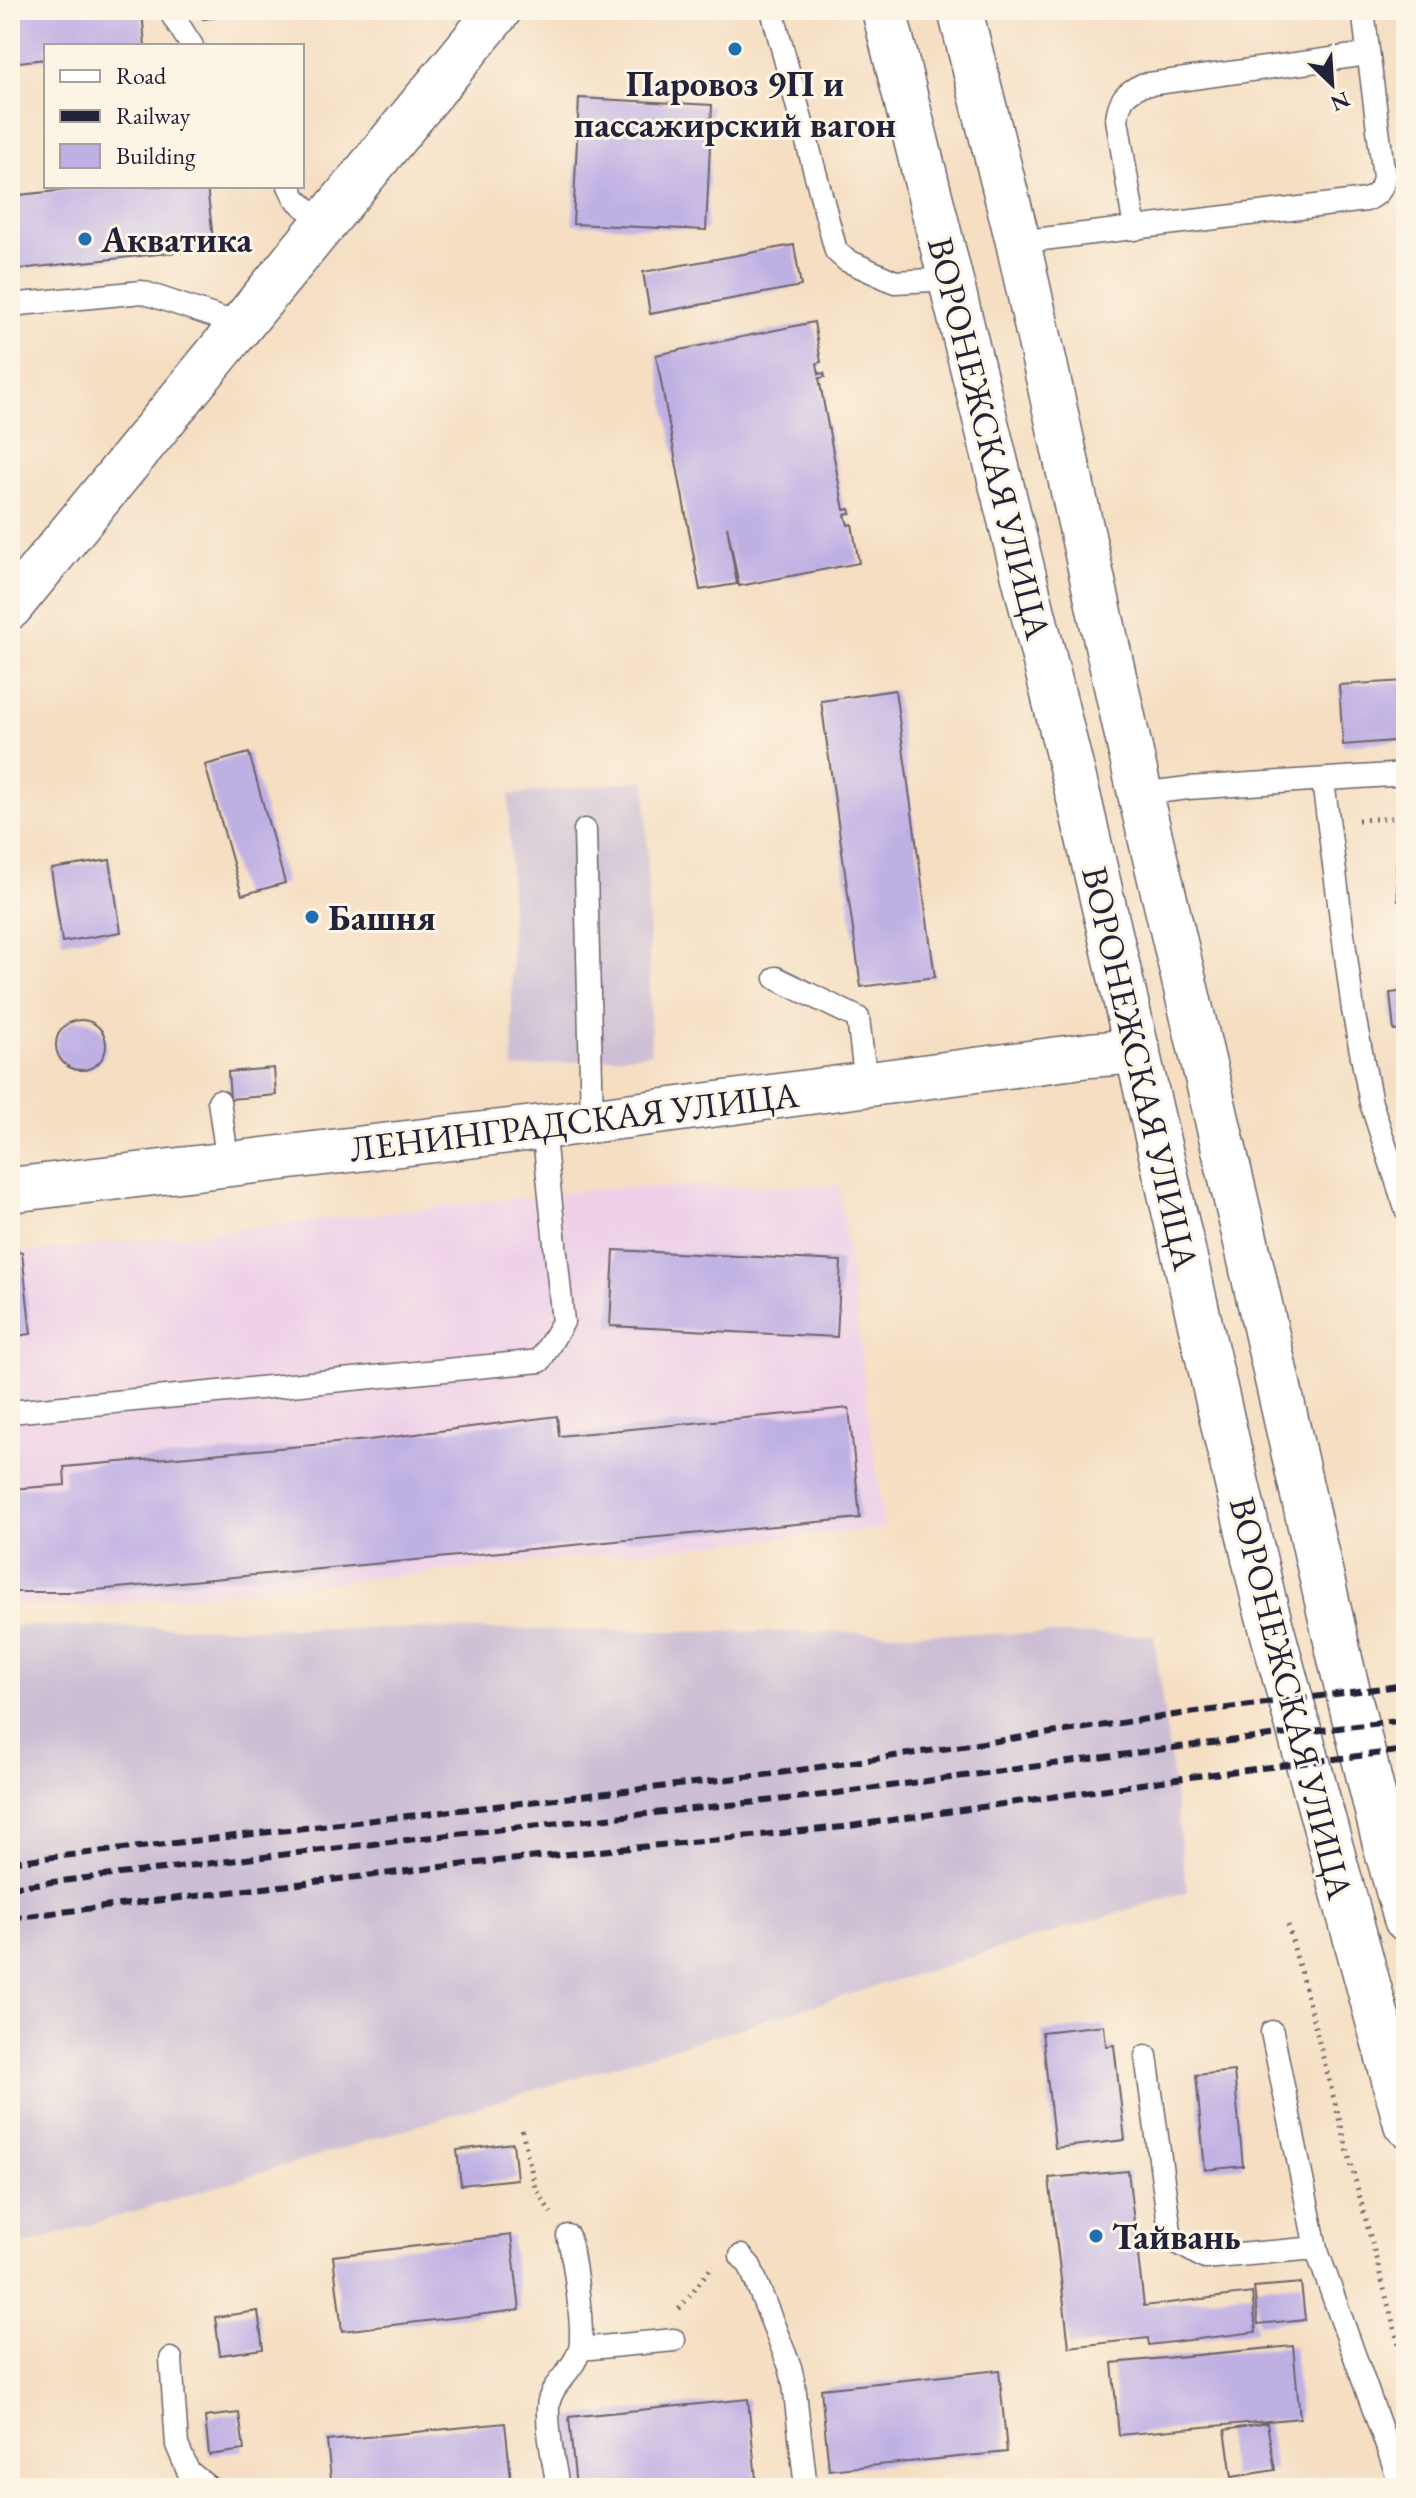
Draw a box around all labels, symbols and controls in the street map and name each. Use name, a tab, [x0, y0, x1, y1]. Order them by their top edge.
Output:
marker: Паровоз 9П и пассажирский вагон	[726, 40, 744, 58]
legend	[44, 44, 304, 188]
north arrow	[1292, 44, 1372, 124]
text: Road	[116, 60, 167, 91]
place label: Паровоз 9П и пассажирский вагон	[574, 60, 896, 148]
text: N	[1326, 85, 1354, 119]
text: Railway	[116, 100, 191, 131]
text: Building	[116, 140, 196, 171]
place label: Акватика	[100, 216, 252, 263]
marker: Акватика	[76, 230, 94, 248]
street label: ВОРОНЕЖСКАЯ УЛИЦА	[917, 232, 1062, 645]
street label: ВОРОНЕЖСКАЯ УЛИЦА	[1071, 862, 1210, 1275]
place label: Башня	[328, 894, 436, 941]
marker: Башня	[303, 908, 321, 926]
street label: ЛЕНИНГРАДСКАЯ УЛИЦА	[347, 1070, 802, 1172]
street label: ВОРОНЕЖСКАЯ УЛИЦА	[1219, 1492, 1364, 1905]
place label: Тайвань	[1112, 2213, 1241, 2260]
marker: Тайвань	[1087, 2227, 1105, 2245]

